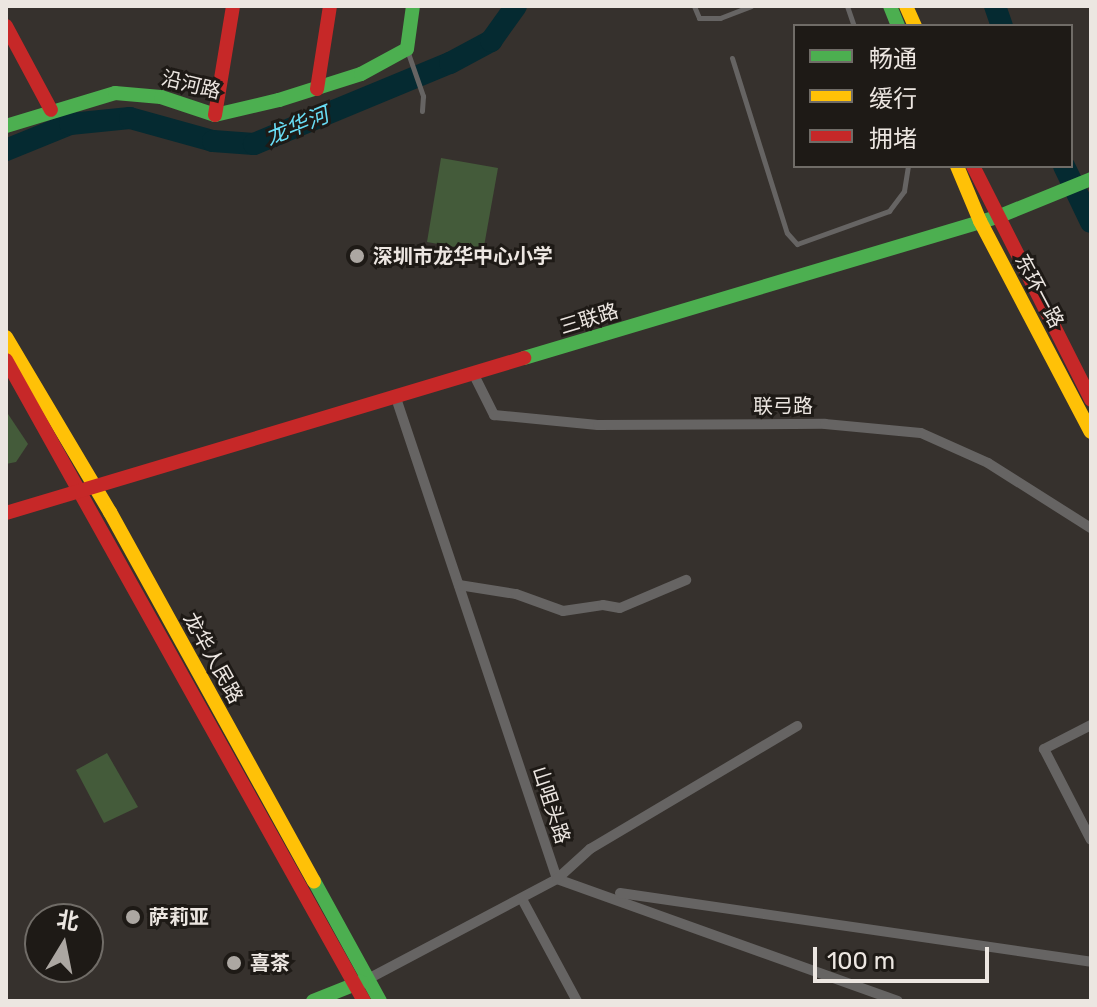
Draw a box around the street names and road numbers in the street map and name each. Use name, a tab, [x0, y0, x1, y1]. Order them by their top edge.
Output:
street label: 沿河路	[159, 66, 223, 104]
street label: 东环一路	[1010, 250, 1068, 332]
street label: 三联路	[557, 299, 621, 339]
street label: 联弓路	[753, 394, 813, 418]
street label: 龙华人民路	[178, 608, 248, 708]
street label: 山咀头路	[527, 763, 575, 847]

